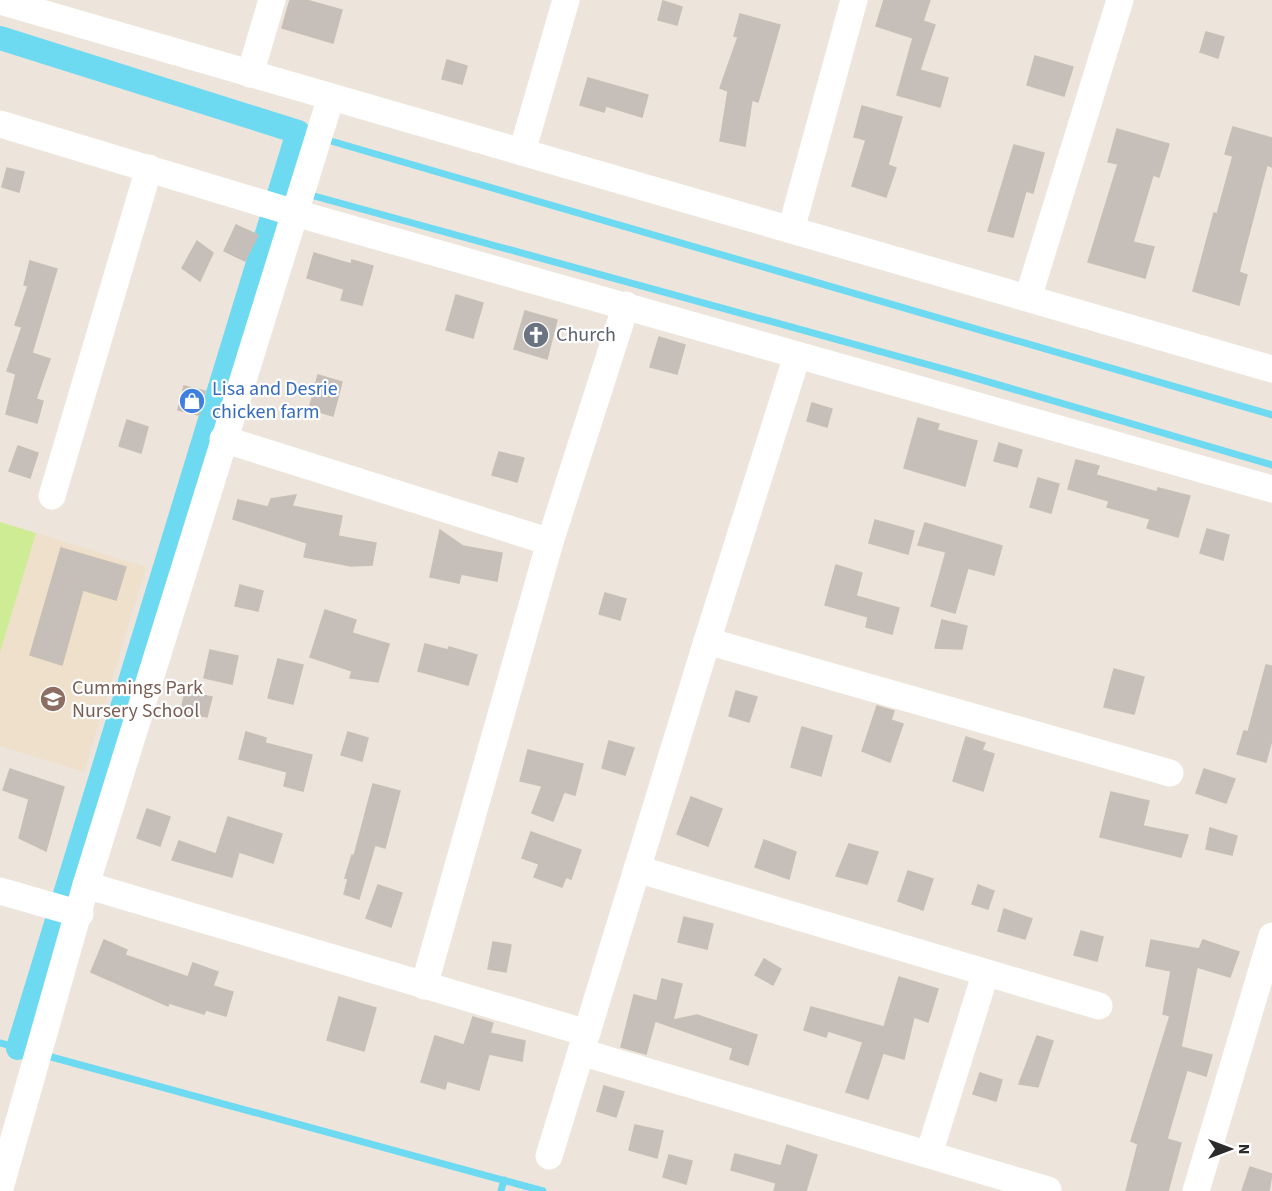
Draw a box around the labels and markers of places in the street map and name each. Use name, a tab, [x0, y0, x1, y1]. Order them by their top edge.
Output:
church icon: Church	[521, 320, 551, 350]
place label: Church	[556, 321, 616, 349]
place label: Lisa and Desrie chicken farm	[212, 375, 338, 426]
shop icon: Lisa and Desrie chicken farm	[177, 386, 207, 416]
place label: Cummings Park Nursery School	[72, 674, 203, 725]
school or university icon: Cummings Park Nursery School	[38, 684, 68, 714]

